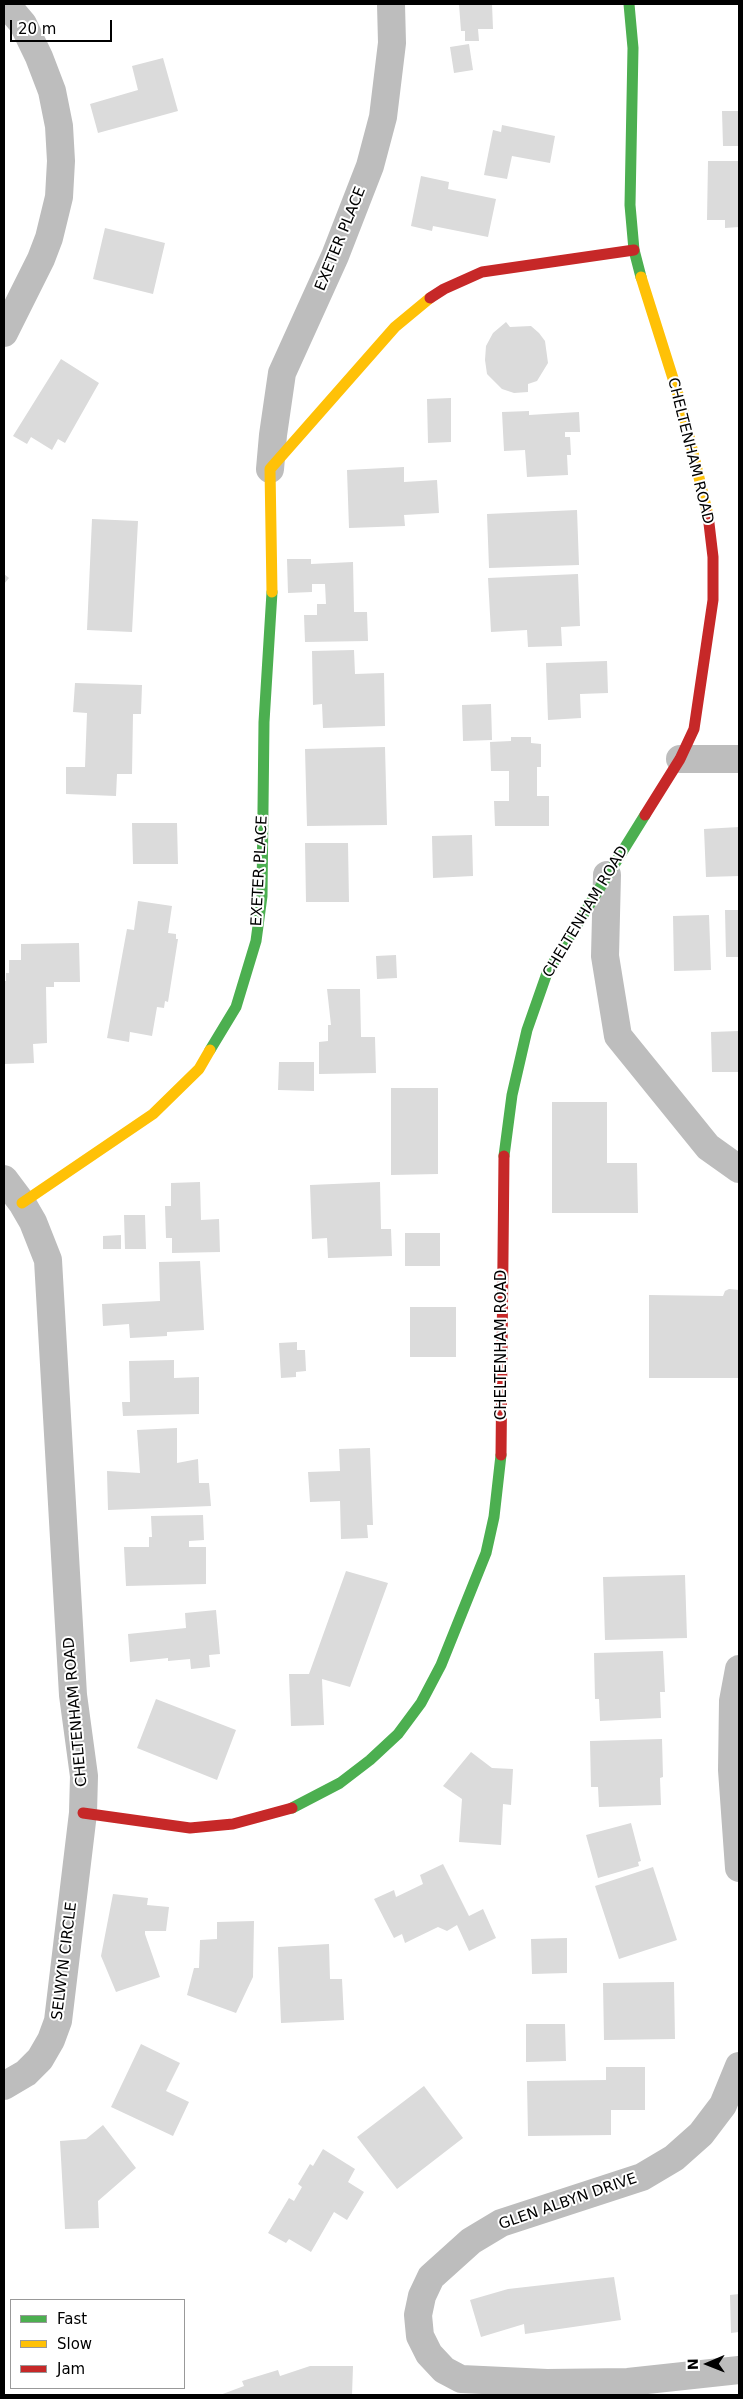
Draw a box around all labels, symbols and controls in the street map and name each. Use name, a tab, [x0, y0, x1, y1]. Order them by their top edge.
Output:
scale bar	[12, 10, 115, 42]
text: 20 m	[18, 20, 56, 38]
street label: EXETER PLACE	[312, 184, 370, 294]
street label: CHELTENHAM ROAD	[663, 376, 717, 526]
street label: EXETER PLACE	[248, 815, 272, 927]
street label: CHELTENHAM ROAD	[540, 843, 632, 981]
street label: CHELTENHAM ROAD	[493, 1270, 511, 1420]
street label: CHELTENHAM ROAD	[60, 1636, 92, 1788]
street label: SELWYN CIRCLE	[49, 1901, 81, 2021]
street label: GLEN ALBYN DRIVE	[497, 2170, 639, 2234]
legend	[10, 2299, 185, 2389]
text: Fast	[57, 2310, 87, 2328]
text: Slow	[57, 2335, 92, 2353]
north arrow	[683, 2339, 733, 2389]
text: N	[685, 2358, 701, 2370]
text: Jam	[57, 2360, 85, 2378]

